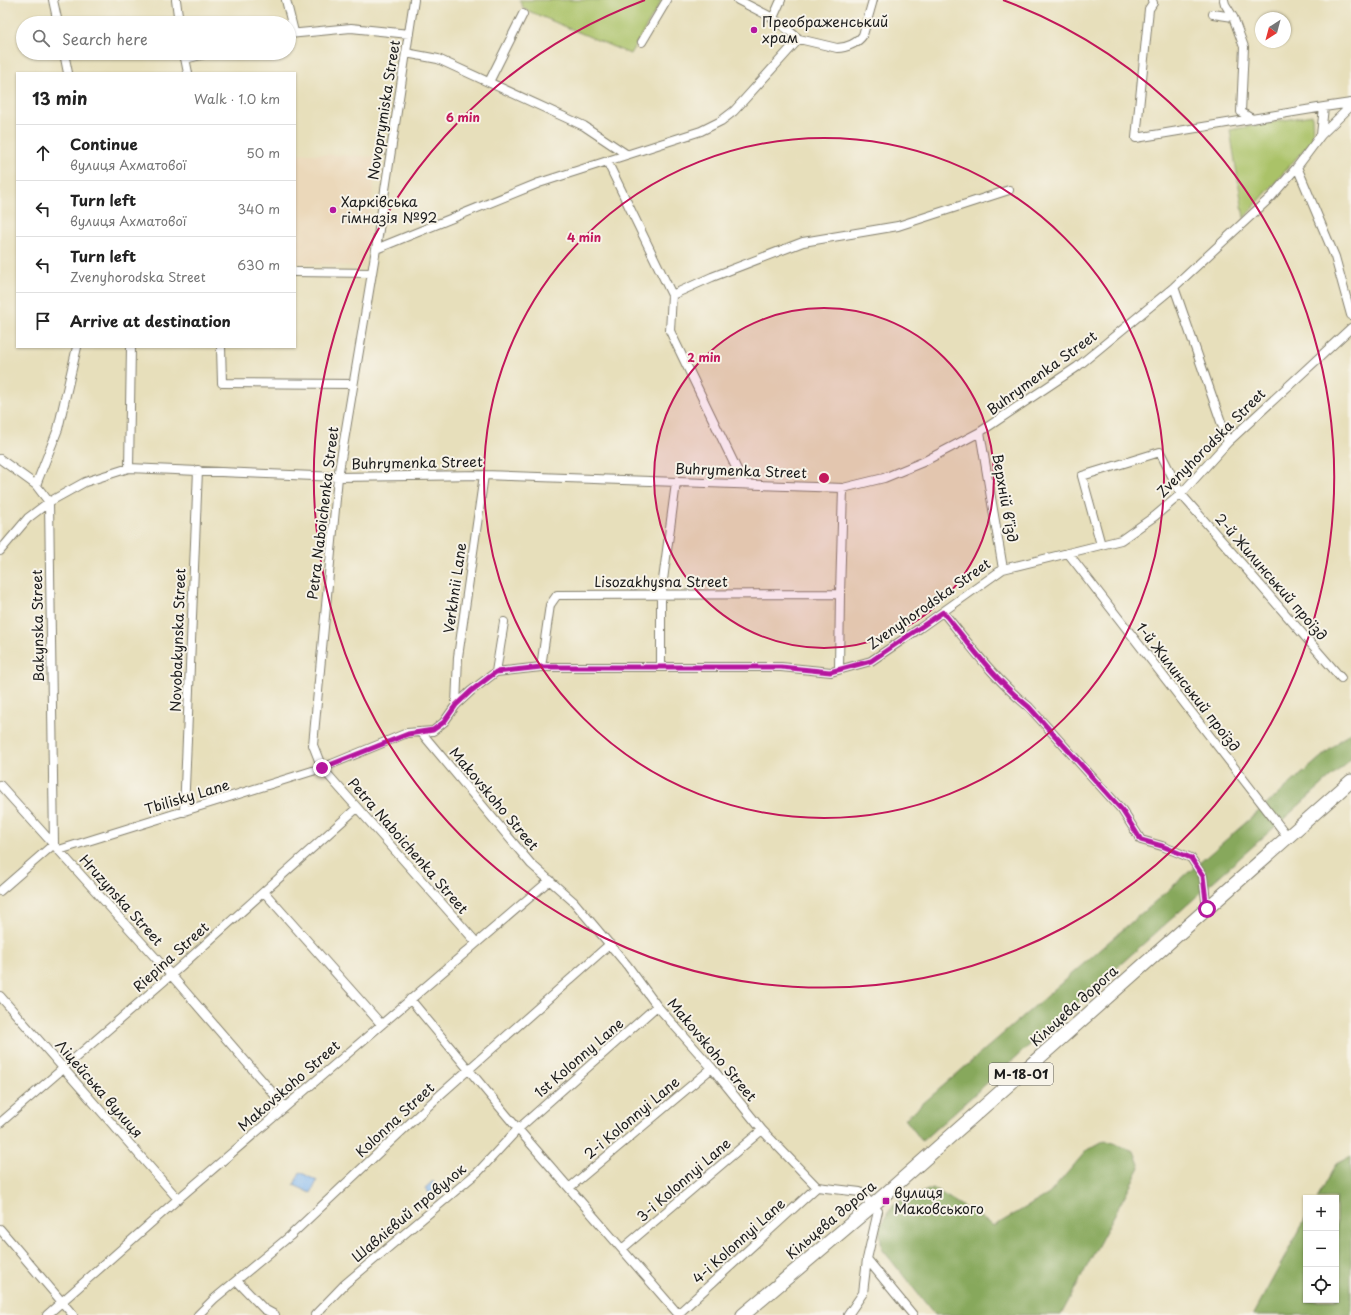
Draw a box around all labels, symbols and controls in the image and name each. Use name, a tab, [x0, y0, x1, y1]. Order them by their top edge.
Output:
place label: Преображенський храм	[762, 11, 888, 48]
north arrow	[1255, 12, 1291, 48]
search box	[16, 16, 296, 60]
marker: Преображенський храм	[749, 25, 759, 35]
icon: search	[30, 27, 52, 49]
text: Search here	[62, 27, 148, 50]
street label: Novoprymiska Street	[362, 39, 405, 181]
text: 13 min	[32, 85, 87, 111]
text: Walk · 1.0 km	[194, 89, 280, 108]
text: 6 min	[446, 108, 480, 126]
text: Continue	[70, 132, 138, 155]
icon: ahead	[32, 142, 54, 164]
text: 50 m	[246, 143, 280, 162]
text: вулиця Ахматової	[70, 155, 186, 174]
text: Turn left	[70, 188, 136, 211]
place label: Харківська гімназія №92	[341, 191, 437, 228]
icon: left	[32, 198, 54, 220]
text: 340 m	[237, 199, 280, 218]
marker: Харківська гімназія №92	[328, 205, 338, 215]
text: вулиця Ахматової	[70, 211, 186, 230]
text: 4 min	[567, 228, 601, 246]
text: Turn left	[70, 244, 136, 267]
icon: left	[32, 254, 54, 276]
text: 630 m	[237, 255, 280, 274]
text: Zvenyhorodska Street	[70, 267, 206, 286]
text: Arrive at destination	[70, 309, 231, 332]
icon: arrive	[32, 310, 54, 332]
street label: Buhrymenka Street	[982, 325, 1101, 420]
text: 2 min	[687, 348, 721, 366]
street label: Zvenyhorodska Street	[1152, 384, 1270, 502]
street label: Petra Naboichenka Street	[301, 425, 344, 601]
street label: Buhrymenka Street	[351, 451, 483, 474]
street label: Верхній в'їзд	[987, 452, 1024, 544]
street label: Buhrymenka Street	[675, 458, 807, 483]
centre of rings	[817, 471, 831, 485]
street label: 2-й Жилинський проїзд	[1210, 509, 1333, 645]
street label: Verkhnii Lane	[438, 541, 471, 635]
street label: Zvenyhorodska Street	[863, 553, 995, 654]
street label: Novobakynska Street	[164, 568, 191, 712]
street label: Bakynska Street	[26, 569, 49, 683]
street label: Lisozakhysna Street	[594, 571, 728, 592]
street label: 1-й Жилинський проїзд	[1131, 618, 1246, 756]
street label: Makovskoho Street	[445, 742, 544, 855]
route end	[313, 759, 331, 777]
street label: Petra Naboichenka Street	[343, 773, 474, 918]
street label: Tbilisky Lane	[142, 774, 232, 819]
street label: Hruzynska Street	[75, 849, 168, 950]
route start	[1198, 900, 1216, 918]
street label: Riepina Street	[128, 916, 214, 997]
street label: Кільцева дорога	[1025, 960, 1123, 1051]
street label: Makovskoho Street	[663, 993, 762, 1106]
street label: 1st Kolonny Lane	[530, 1013, 628, 1102]
street label: Ліцейська вулиця	[51, 1035, 148, 1142]
street label: Makovskoho Street	[233, 1035, 345, 1136]
road number: М-18-01	[989, 1063, 1053, 1085]
street label: 2-i Kolonnyi Lane	[579, 1071, 684, 1164]
street label: Kolonna Street	[351, 1077, 439, 1162]
street label: 3-i Kolonnyi Lane	[632, 1133, 735, 1226]
street label: Шавлієвий провулок	[347, 1158, 471, 1267]
street label: Кільцева дорога	[781, 1175, 881, 1264]
place label: вулиця Маковського	[894, 1182, 984, 1219]
street label: 4-i Kolonnyi Lane	[688, 1193, 790, 1288]
map controls	[1303, 1195, 1339, 1303]
button: +	[1303, 1195, 1339, 1231]
marker: вулиця Маковського	[881, 1196, 891, 1206]
button: −	[1303, 1231, 1339, 1267]
button: locate	[1303, 1267, 1339, 1303]

